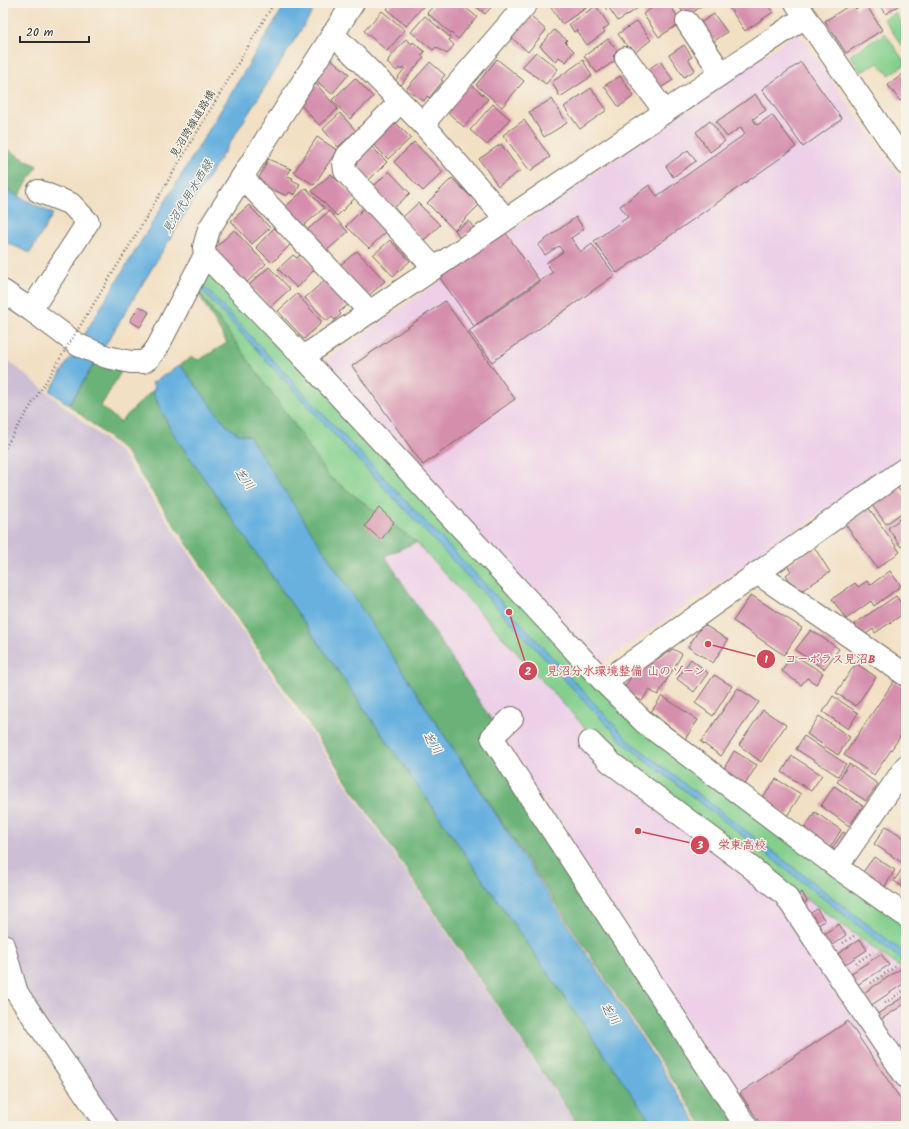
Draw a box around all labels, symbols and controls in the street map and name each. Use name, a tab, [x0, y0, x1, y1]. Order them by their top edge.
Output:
scale bar	[20, 18, 89, 44]
text: 20 m	[26, 23, 54, 42]
street label: 見沼跨線道路橋	[165, 86, 221, 162]
water label: 見沼代用水西緑	[158, 155, 219, 238]
water label: 芝川	[229, 464, 259, 494]
callout: コーポラス見沼B	[756, 647, 884, 671]
text: 1	[764, 650, 768, 669]
text: コーポラス見沼B	[784, 650, 876, 669]
callout: 見沼分水環境整備 山のゾーン	[518, 659, 714, 683]
text: 2	[525, 662, 532, 681]
text: 見沼分水環境整備 山のゾーン	[547, 662, 705, 681]
water label: 芝川	[417, 728, 447, 758]
callout: 栄東高校	[690, 833, 774, 857]
text: 3	[696, 836, 704, 855]
text: 栄東高校	[718, 836, 766, 855]
water label: 芝川	[595, 999, 625, 1029]

